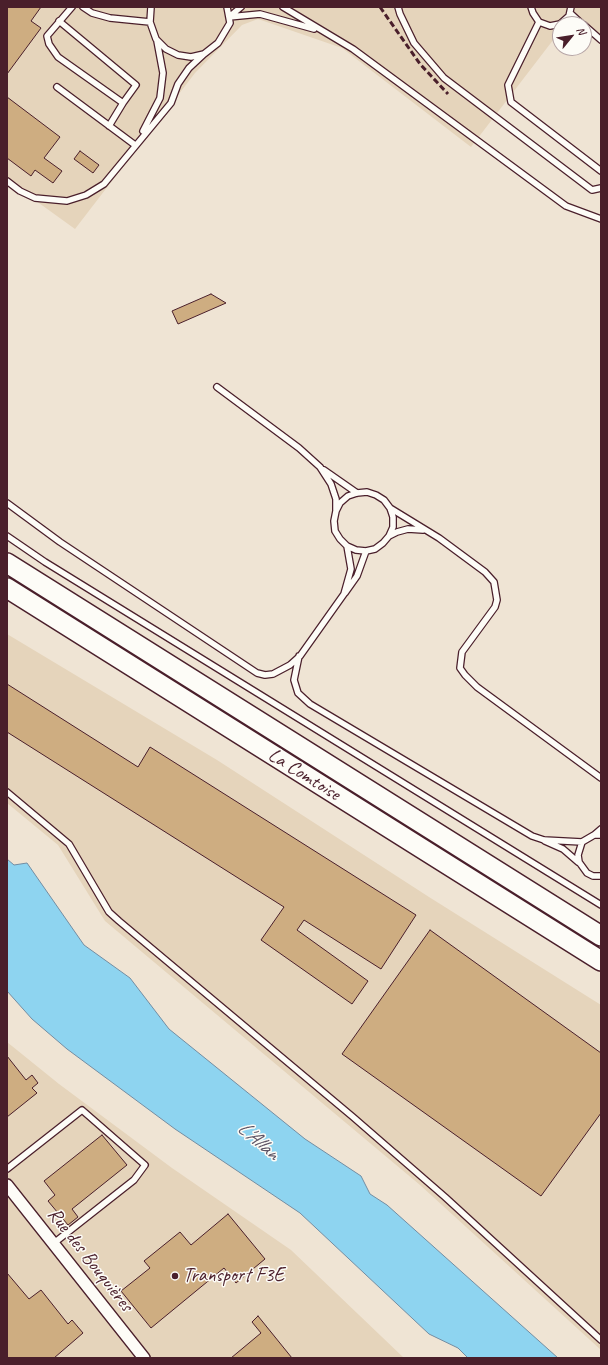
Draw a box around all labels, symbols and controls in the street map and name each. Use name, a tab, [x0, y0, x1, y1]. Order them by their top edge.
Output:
north arrow	[552, 16, 592, 56]
text: N	[574, 24, 589, 37]
street label: La Comtoise	[263, 743, 345, 807]
water label: L'Allan	[232, 1116, 284, 1166]
street label: Rue des Bouquières	[42, 1203, 138, 1317]
place label: Transport F3E	[183, 1264, 284, 1288]
marker: Transport F3E	[170, 1271, 180, 1281]

